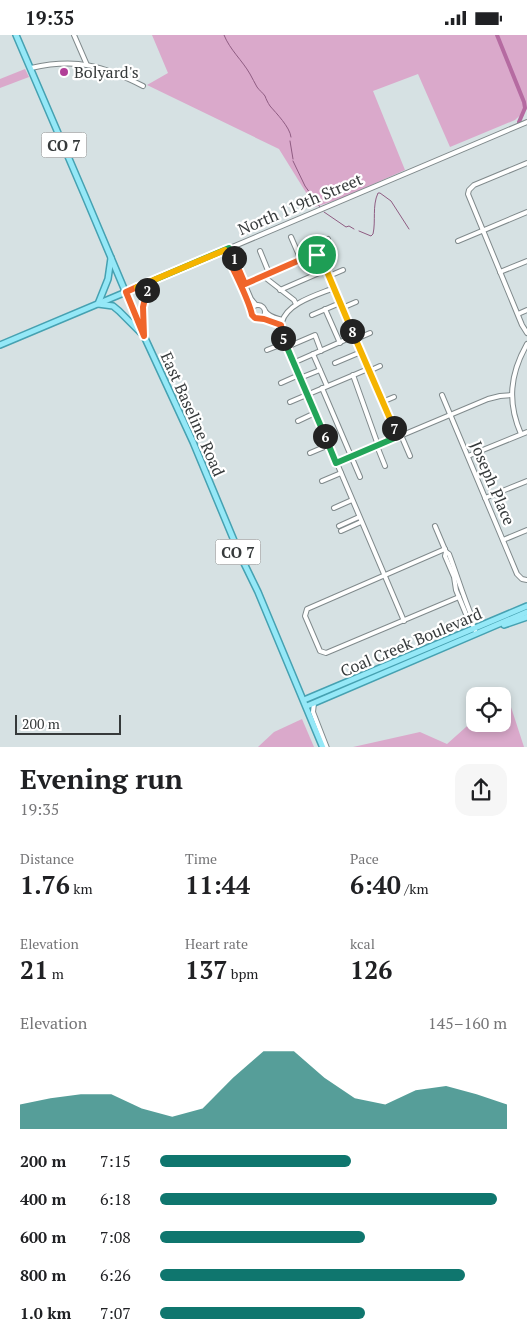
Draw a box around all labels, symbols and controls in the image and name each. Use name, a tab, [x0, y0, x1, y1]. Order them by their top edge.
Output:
text: 19:35	[25, 5, 74, 30]
place label: Bolyard's	[74, 61, 139, 83]
marker: Bolyard's	[58, 66, 70, 78]
road number: CO 7	[42, 133, 86, 157]
street label: North 119th Street	[234, 168, 366, 240]
pin	[296, 234, 338, 276]
icon: arrive	[303, 241, 331, 269]
pin: 1	[222, 245, 246, 271]
text: 1	[231, 249, 238, 268]
pin: 2	[134, 277, 160, 303]
text: 2	[144, 281, 151, 300]
pin: 8	[340, 319, 364, 343]
text: 8	[349, 322, 356, 341]
pin: 5	[270, 325, 296, 351]
text: 5	[280, 329, 287, 348]
street label: East Baseline Road	[156, 348, 230, 480]
pin: 7	[382, 415, 406, 441]
text: 7	[391, 419, 398, 438]
pin: 6	[312, 423, 338, 449]
text: 6	[322, 427, 329, 446]
street label: Joseph Place	[465, 438, 521, 528]
road number: CO 7	[216, 539, 260, 565]
street label: Coal Creek Boulevard	[337, 602, 485, 682]
map controls	[466, 687, 511, 732]
button: locate	[466, 687, 511, 732]
scale bar	[15, 713, 121, 736]
text: 200 m	[22, 714, 60, 733]
text: Evening run	[20, 760, 183, 797]
button: share	[455, 764, 507, 816]
text: 19:35	[20, 798, 59, 820]
text: Distance	[20, 849, 74, 868]
text: Time	[185, 849, 217, 868]
text: Pace	[350, 849, 379, 868]
text: 1.76	[20, 868, 70, 901]
text: 11:44	[185, 868, 250, 901]
text: 6:40	[350, 868, 401, 901]
text: km	[70, 879, 93, 898]
text: /km	[401, 879, 428, 898]
text: Elevation	[20, 934, 79, 953]
text: Heart rate	[185, 934, 248, 953]
text: kcal	[350, 934, 375, 953]
text: 21	[20, 953, 48, 986]
text: 137	[185, 953, 227, 986]
text: 126	[350, 953, 392, 986]
text: m	[48, 964, 64, 983]
text: bpm	[227, 964, 258, 983]
text: Elevation	[20, 1012, 87, 1034]
text: 145–160 m	[428, 1012, 507, 1034]
text: 200 m	[20, 1150, 66, 1172]
text: 7:15	[100, 1150, 131, 1172]
text: 400 m	[20, 1188, 66, 1210]
text: 6:18	[100, 1188, 131, 1210]
text: 600 m	[20, 1226, 66, 1248]
text: 7:08	[100, 1226, 131, 1248]
text: 800 m	[20, 1264, 66, 1286]
text: 6:26	[100, 1264, 131, 1286]
text: 1.0 km	[20, 1302, 71, 1324]
text: 7:07	[100, 1302, 131, 1324]

